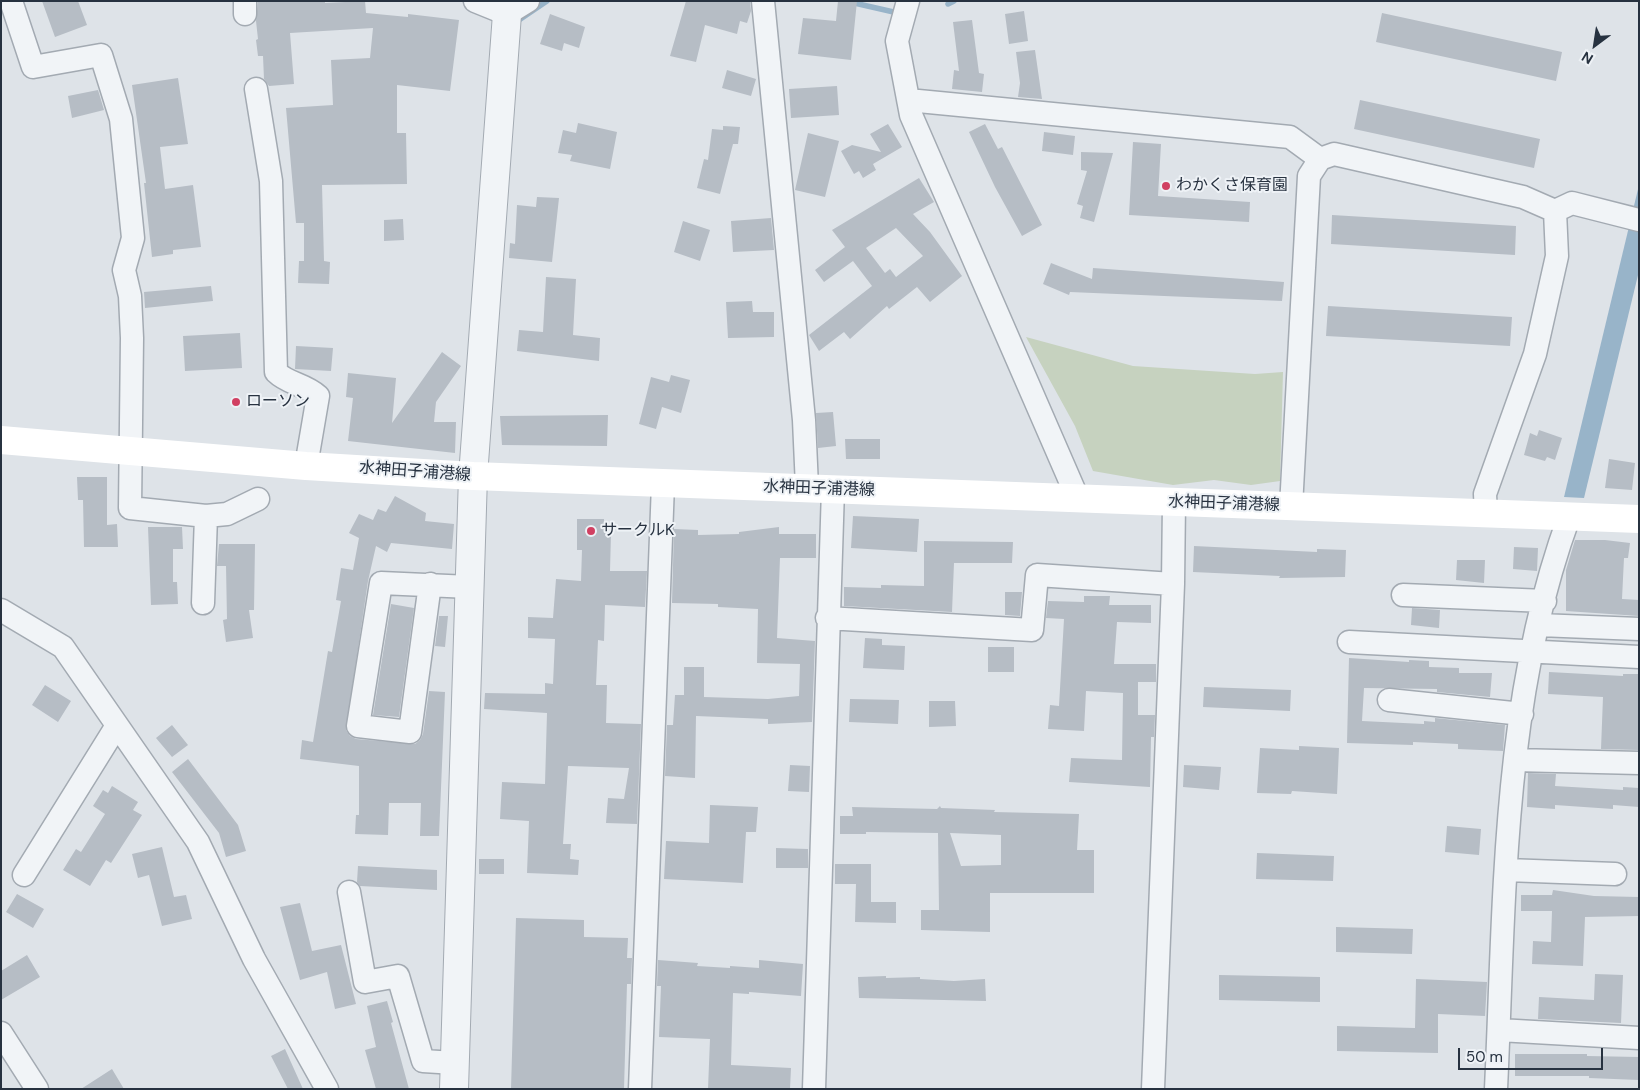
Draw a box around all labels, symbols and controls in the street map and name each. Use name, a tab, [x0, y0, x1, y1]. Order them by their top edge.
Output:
north arrow	[1570, 20, 1620, 70]
text: N	[1578, 48, 1596, 68]
place label: わかくさ保育園	[1176, 176, 1288, 196]
marker: わかくさ保育園	[1160, 180, 1172, 192]
place label: ローソン	[246, 392, 310, 412]
marker: ローソン	[230, 396, 242, 408]
street label: 水神田子浦港線	[358, 459, 472, 485]
street label: 水神田子浦港線	[763, 477, 875, 501]
street label: 水神田子浦港線	[1168, 492, 1280, 516]
place label: サークルK	[601, 521, 674, 541]
marker: サークルK	[585, 525, 597, 537]
scale bar	[1460, 1038, 1605, 1070]
text: 50 m	[1466, 1047, 1503, 1067]

